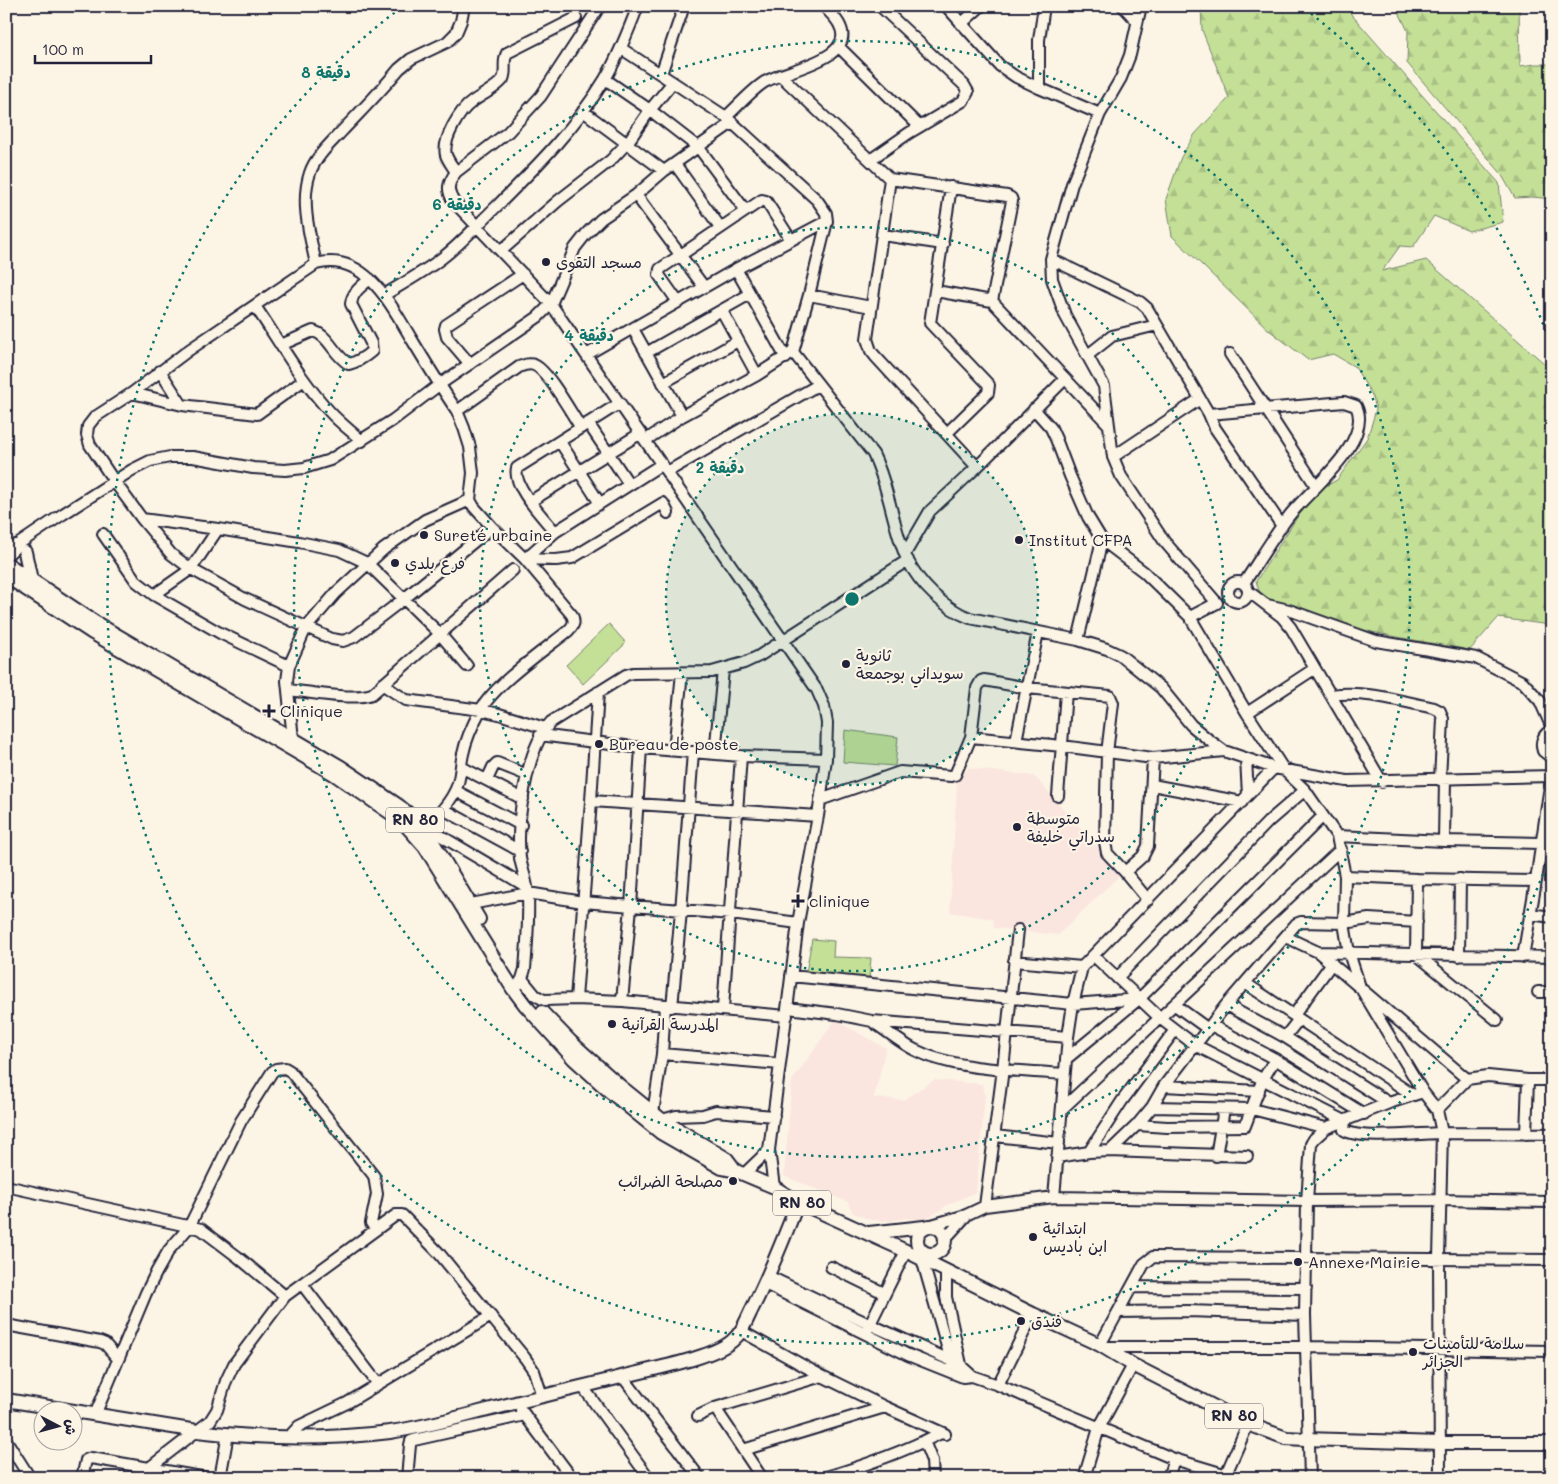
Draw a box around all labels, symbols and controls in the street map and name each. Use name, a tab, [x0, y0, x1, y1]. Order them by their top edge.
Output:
scale bar	[35, 32, 151, 64]
text: 100 m	[42, 39, 84, 59]
text: 8 دقيقة	[301, 62, 351, 82]
text: 6 دقيقة	[432, 194, 482, 214]
place label: مسجد التقوى	[556, 251, 642, 273]
marker: مسجد التقوى	[540, 256, 552, 268]
text: 4 دقيقة	[564, 325, 614, 345]
text: 2 دقيقة	[696, 457, 744, 477]
place label: Sureté urbaine	[434, 524, 552, 545]
marker: Sureté urbaine	[418, 529, 430, 541]
place label: Institut CFPA	[1029, 529, 1132, 550]
marker: Institut CFPA	[1013, 534, 1025, 546]
place label: فرع بلدي	[405, 552, 465, 575]
marker: فرع بلدي	[389, 557, 401, 569]
centre of rings	[843, 590, 861, 608]
place label: ثانوية سويداني بوجمعة	[856, 644, 964, 688]
marker: ثانوية سويداني بوجمعة	[840, 658, 852, 670]
place label: Clinique	[280, 700, 343, 721]
marker: Clinique	[262, 704, 276, 718]
place label: Bureau de poste	[609, 733, 739, 754]
marker: Bureau de poste	[593, 738, 605, 750]
place label: متوسطة سدراتي خليفة	[1027, 807, 1115, 851]
road number: RN 80	[386, 808, 444, 832]
marker: متوسطة سدراتي خليفة	[1011, 821, 1023, 833]
place label: clinique	[809, 890, 870, 911]
marker: clinique	[791, 894, 805, 908]
place label: المدرسة القرآنية	[622, 1013, 719, 1034]
marker: المدرسة القرآنية	[606, 1018, 618, 1030]
place label: مصلحة الضرائب	[618, 1170, 723, 1191]
marker: مصلحة الضرائب	[727, 1175, 739, 1187]
road number: RN 80	[773, 1190, 831, 1216]
place label: ابتدائية ابن باديس	[1043, 1217, 1107, 1256]
marker: ابتدائية ابن باديس	[1027, 1231, 1039, 1243]
place label: Annexe Mairie	[1308, 1251, 1420, 1272]
marker: Annexe Mairie	[1292, 1256, 1304, 1268]
place label: فندق	[1031, 1310, 1062, 1331]
marker: فندق	[1015, 1315, 1027, 1327]
place label: سلامة للتأمينات الجزائر	[1421, 1332, 1524, 1371]
marker: سلامة للتأمينات الجزائر	[1407, 1346, 1419, 1358]
north arrow	[32, 1402, 82, 1452]
road number: RN 80	[1205, 1404, 1263, 1428]
text: ش	[61, 1419, 82, 1436]

